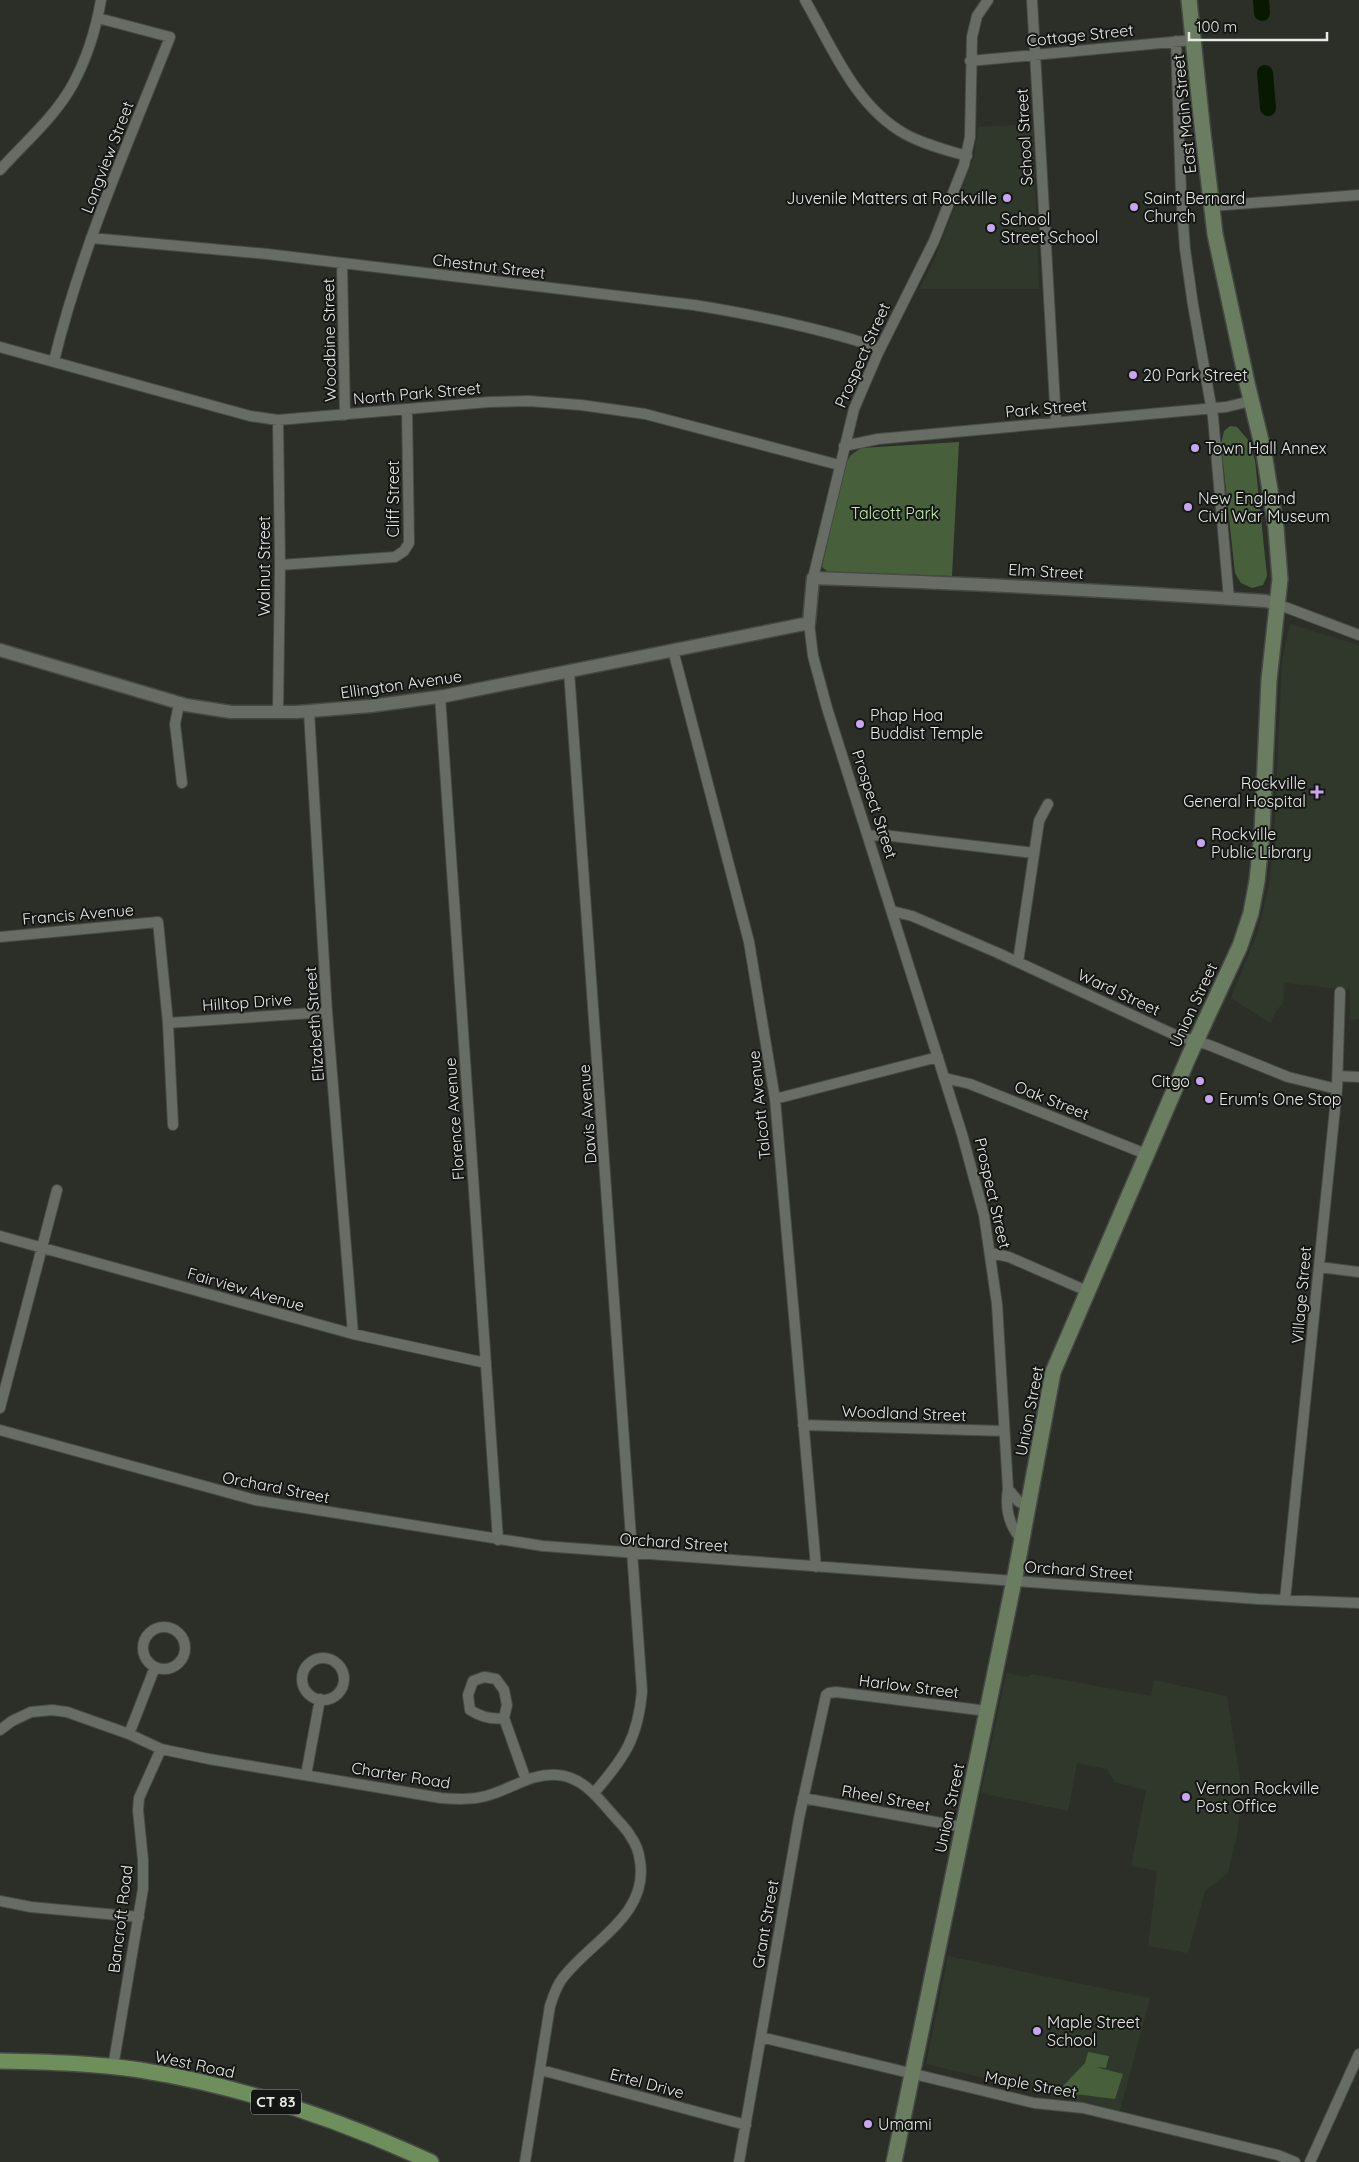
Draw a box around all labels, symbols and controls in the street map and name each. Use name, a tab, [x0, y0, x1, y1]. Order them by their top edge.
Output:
scale bar	[1189, 10, 1326, 42]
text: 100 m	[1196, 17, 1237, 36]
street label: Cottage Street	[1026, 19, 1134, 51]
street label: East Main Street	[1168, 53, 1200, 175]
street label: School Street	[1011, 88, 1037, 186]
street label: Longview Street	[76, 98, 138, 216]
place label: Juvenile Matters at Rockville	[786, 188, 997, 208]
place label: Saint Bernard Church	[1144, 188, 1245, 226]
marker: Juvenile Matters at Rockville	[1001, 192, 1013, 204]
marker: Saint Bernard Church	[1128, 201, 1140, 213]
place label: School Street School	[1001, 209, 1098, 247]
marker: School Street School	[985, 222, 997, 234]
street label: Chestnut Street	[432, 249, 546, 283]
street label: Woodbine Street	[318, 278, 340, 402]
street label: Prospect Street	[830, 299, 894, 411]
place label: 20 Park Street	[1143, 365, 1248, 385]
marker: 20 Park Street	[1127, 369, 1139, 381]
street label: North Park Street	[352, 377, 482, 409]
street label: Park Street	[1004, 394, 1088, 422]
place label: Town Hall Annex	[1205, 438, 1327, 458]
marker: Town Hall Annex	[1189, 442, 1201, 454]
street label: Cliff Street	[383, 460, 403, 538]
place label: New England Civil War Museum	[1198, 488, 1330, 526]
marker: New England Civil War Museum	[1182, 501, 1194, 513]
park label: Talcott Park	[851, 503, 939, 523]
street label: Walnut Street	[254, 516, 274, 616]
street label: Elm Street	[1008, 559, 1084, 583]
street label: Ellington Avenue	[339, 666, 463, 702]
place label: Phap Hoa Buddist Temple	[870, 705, 983, 743]
marker: Phap Hoa Buddist Temple	[854, 718, 866, 730]
street label: Prospect Street	[848, 747, 902, 861]
place label: Rockville General Hospital	[1183, 773, 1306, 811]
marker: Rockville General Hospital	[1310, 785, 1324, 799]
place label: Rockville Public Library	[1211, 824, 1312, 862]
marker: Rockville Public Library	[1195, 837, 1207, 849]
street label: Francis Avenue	[21, 899, 135, 929]
street label: Union Street	[1165, 959, 1221, 1051]
street label: Ward Street	[1075, 964, 1163, 1020]
street label: Elizabeth Street	[300, 966, 328, 1082]
street label: Hilltop Drive	[201, 989, 293, 1015]
street label: Talcott Avenue	[743, 1050, 775, 1160]
street label: Florence Avenue	[440, 1057, 468, 1181]
street label: Davis Avenue	[574, 1064, 600, 1164]
place label: Citgo	[1151, 1071, 1190, 1091]
marker: Citgo	[1194, 1075, 1206, 1087]
street label: Oak Street	[1012, 1076, 1092, 1124]
place label: Erum's One Stop	[1219, 1089, 1342, 1109]
marker: Erum's One Stop	[1203, 1093, 1215, 1105]
street label: Prospect Street	[971, 1136, 1015, 1250]
street label: Village Street	[1287, 1245, 1315, 1345]
street label: Fairview Avenue	[185, 1263, 307, 1315]
street label: Union Street	[1010, 1364, 1048, 1458]
street label: Woodland Street	[841, 1401, 967, 1425]
street label: Orchard Street	[221, 1467, 331, 1507]
street label: Orchard Street	[619, 1528, 729, 1556]
street label: Orchard Street	[1024, 1556, 1134, 1584]
street label: Harlow Street	[858, 1670, 960, 1702]
street label: Charter Road	[350, 1757, 452, 1793]
street label: Union Street	[930, 1761, 968, 1855]
place label: Vernon Rockville Post Office	[1196, 1778, 1319, 1816]
street label: Rheel Street	[840, 1780, 932, 1816]
marker: Vernon Rockville Post Office	[1180, 1791, 1192, 1803]
street label: Bancroft Road	[103, 1864, 137, 1974]
street label: Grant Street	[747, 1878, 783, 1970]
place label: Maple Street School	[1047, 2012, 1140, 2050]
marker: Maple Street School	[1031, 2025, 1043, 2037]
street label: West Road	[153, 2046, 237, 2082]
street label: Ertel Drive	[608, 2063, 686, 2103]
street label: Maple Street	[983, 2066, 1079, 2102]
road number: CT 83	[251, 2090, 301, 2114]
place label: Umami	[878, 2114, 932, 2134]
marker: Umami	[862, 2118, 874, 2130]

